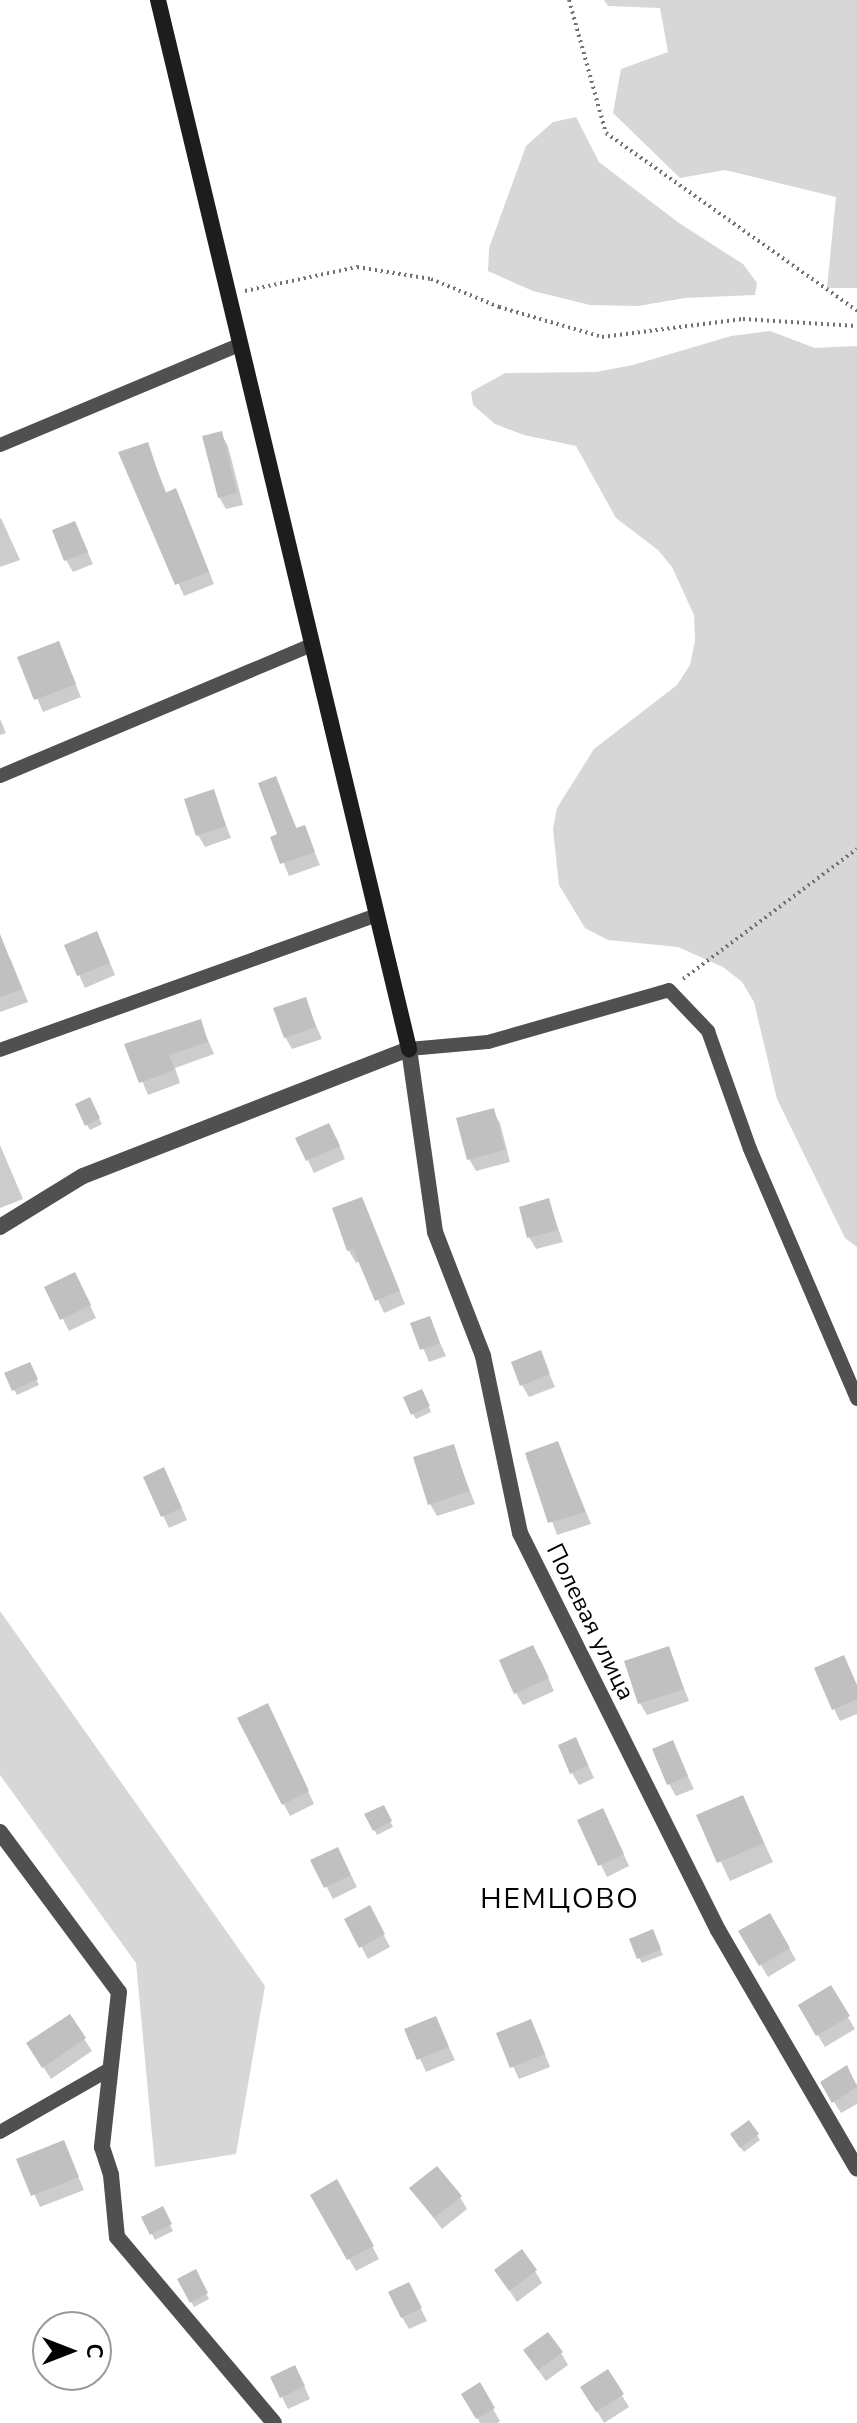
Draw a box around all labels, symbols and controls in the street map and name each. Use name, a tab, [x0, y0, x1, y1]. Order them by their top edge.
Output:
street label: Полевая улица	[540, 1539, 640, 1705]
district label: НЕМЦОВО	[480, 1882, 640, 1916]
north arrow	[32, 2311, 112, 2391]
text: С	[79, 2344, 109, 2358]

